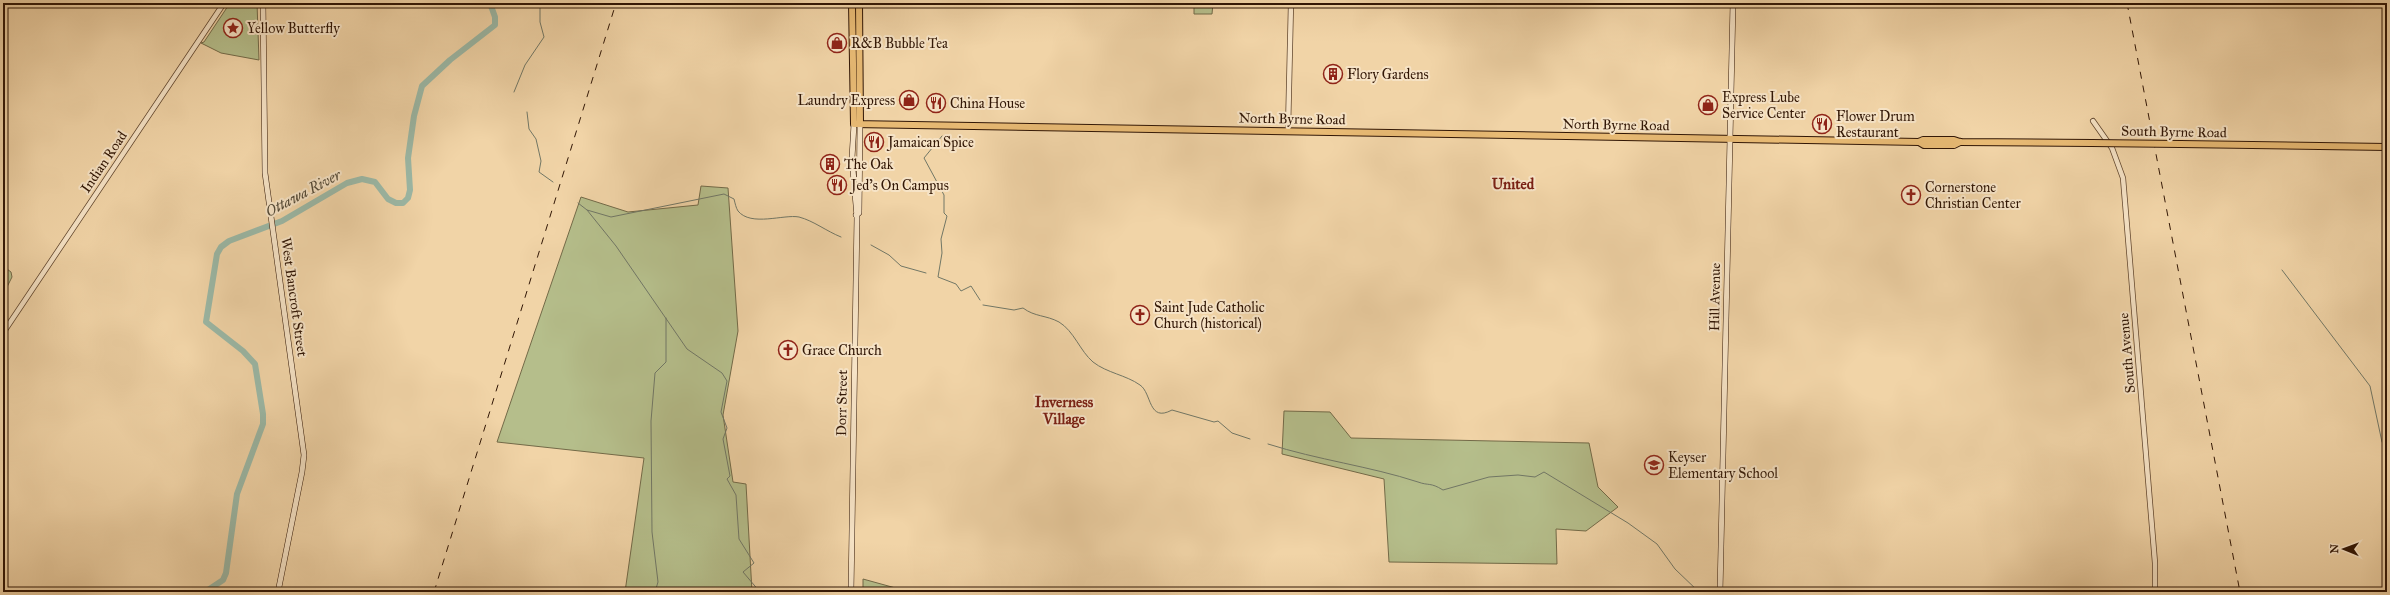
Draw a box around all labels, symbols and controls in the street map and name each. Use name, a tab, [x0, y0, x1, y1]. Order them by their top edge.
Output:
place icon: Yellow Butterfly	[222, 17, 244, 39]
place label: Yellow Butterfly	[247, 20, 340, 37]
shop icon: R&B Bubble Tea	[826, 32, 848, 54]
place label: R&B Bubble Tea	[851, 35, 948, 52]
building icon: Flory Gardens	[1322, 63, 1344, 85]
place label: Flory Gardens	[1347, 66, 1429, 83]
shop icon: Laundry Express	[898, 89, 920, 111]
place label: Express Lube Service Center	[1722, 89, 1806, 122]
place label: Laundry Express	[797, 92, 895, 109]
restaurant icon: China House	[925, 92, 947, 114]
shop icon: Express Lube Service Center	[1697, 94, 1719, 116]
place label: China House	[950, 95, 1025, 112]
place label: Flower Drum Restaurant	[1836, 108, 1915, 141]
street label: North Byrne Road	[1238, 110, 1346, 128]
restaurant icon: Flower Drum Restaurant	[1811, 113, 1833, 135]
street label: North Byrne Road	[1562, 116, 1670, 134]
street label: South Byrne Road	[2121, 123, 2227, 141]
street label: Indian Road	[77, 128, 131, 196]
restaurant icon: Jamaican Spice	[863, 131, 885, 153]
place label: Jamaican Spice	[886, 134, 974, 152]
building icon: The Oak	[819, 153, 841, 175]
place label: The Oak	[844, 156, 894, 173]
water label: Ottawa River	[262, 165, 344, 220]
restaurant icon: Jed's On Campus	[826, 174, 848, 196]
district label: United	[1492, 175, 1535, 193]
place label: Jed's On Campus	[849, 177, 949, 195]
place label: Cornerstone Christian Center	[1925, 179, 2022, 212]
church icon: Cornerstone Christian Center	[1900, 184, 1922, 206]
street label: West Bancroft Street	[277, 236, 311, 358]
street label: Hill Avenue	[1706, 262, 1724, 331]
place label: Saint Jude Catholic Church (historical)	[1154, 299, 1265, 333]
church icon: Saint Jude Catholic Church (historical)	[1129, 304, 1151, 326]
street label: South Avenue	[2115, 312, 2139, 394]
church icon: Grace Church	[777, 339, 799, 361]
place label: Grace Church	[802, 342, 882, 359]
street label: Dorr Street	[833, 370, 851, 436]
district label: Inverness Village	[1035, 393, 1094, 429]
place label: Keyser Elementary School	[1668, 449, 1778, 482]
school or university icon: Keyser Elementary School	[1643, 454, 1665, 476]
north arrow	[2324, 529, 2364, 569]
text: N	[2328, 543, 2341, 554]

